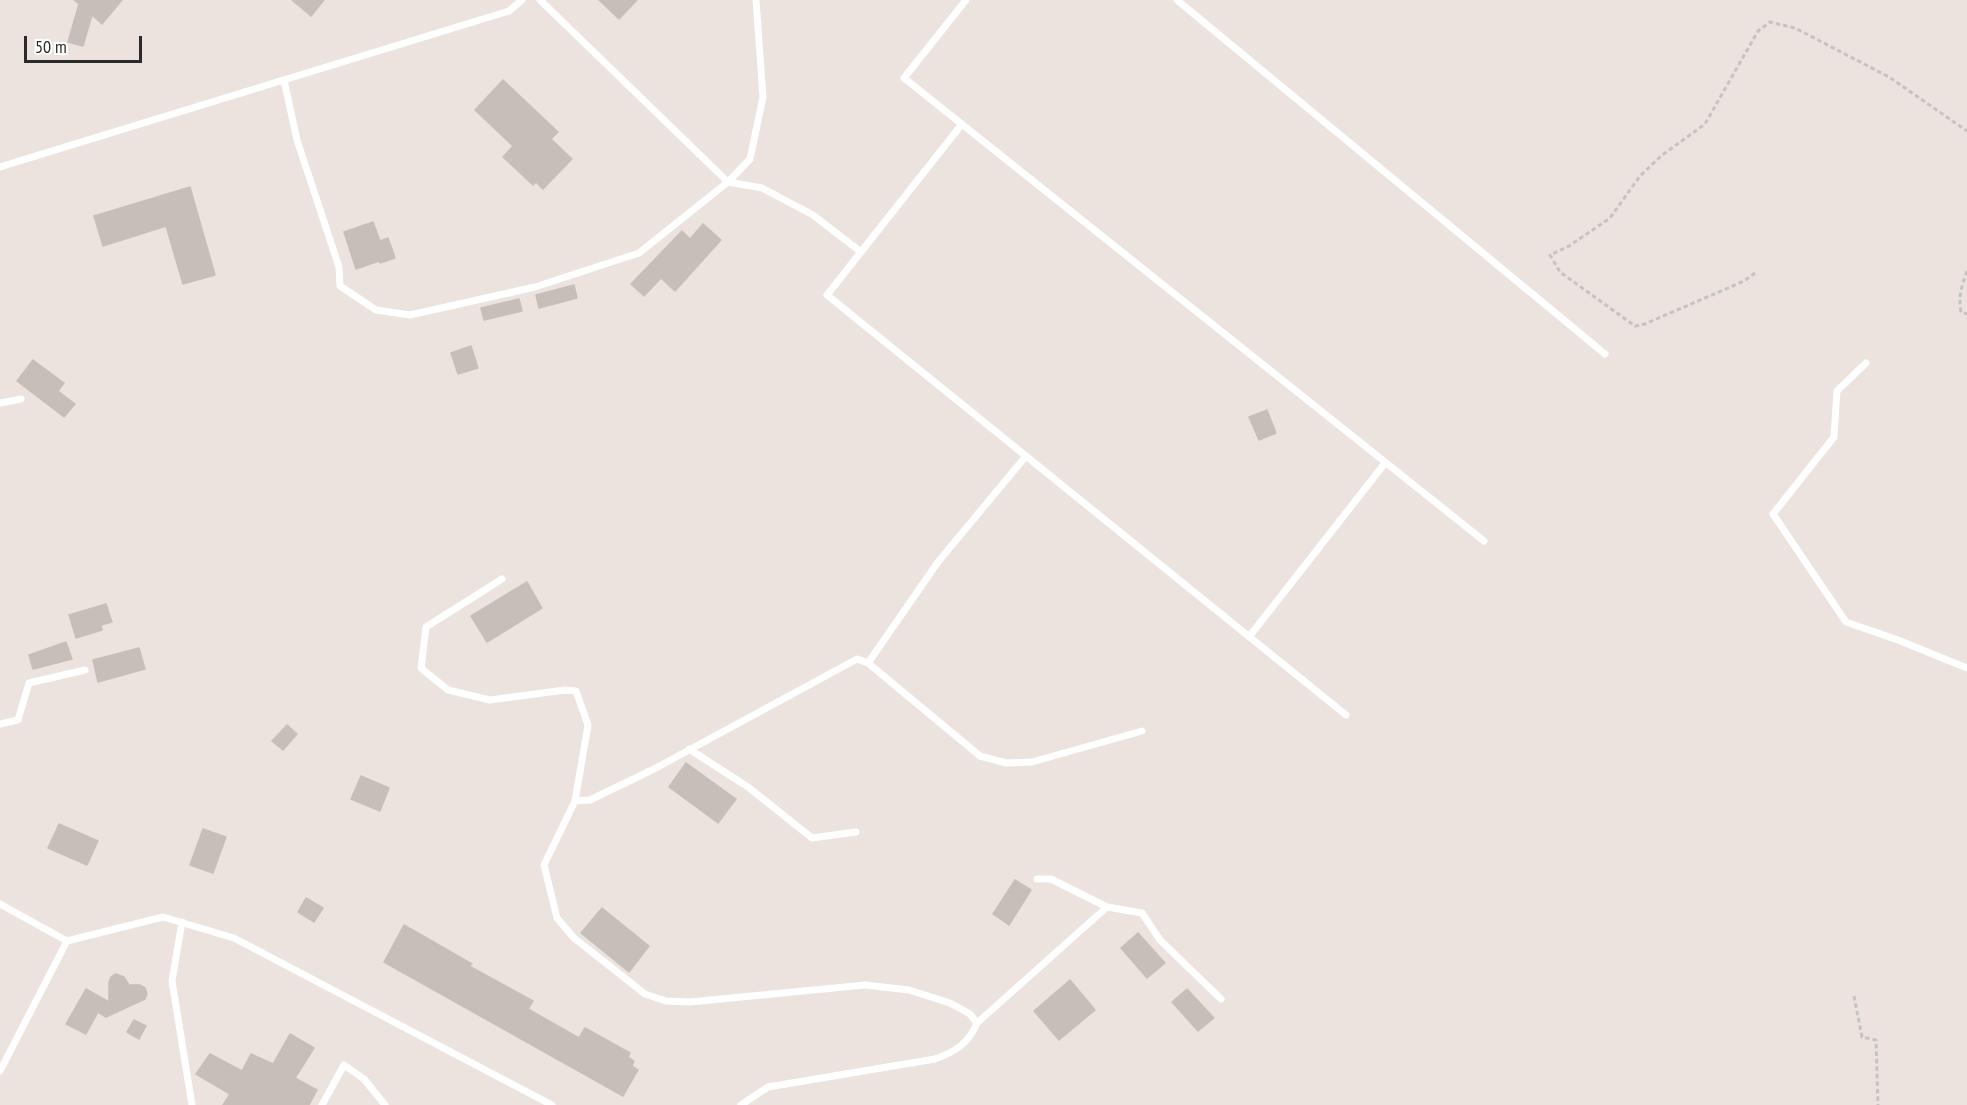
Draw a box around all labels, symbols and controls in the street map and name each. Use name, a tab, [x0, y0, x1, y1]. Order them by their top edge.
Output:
scale bar	[27, 24, 146, 62]
text: 50 m	[35, 35, 67, 58]

